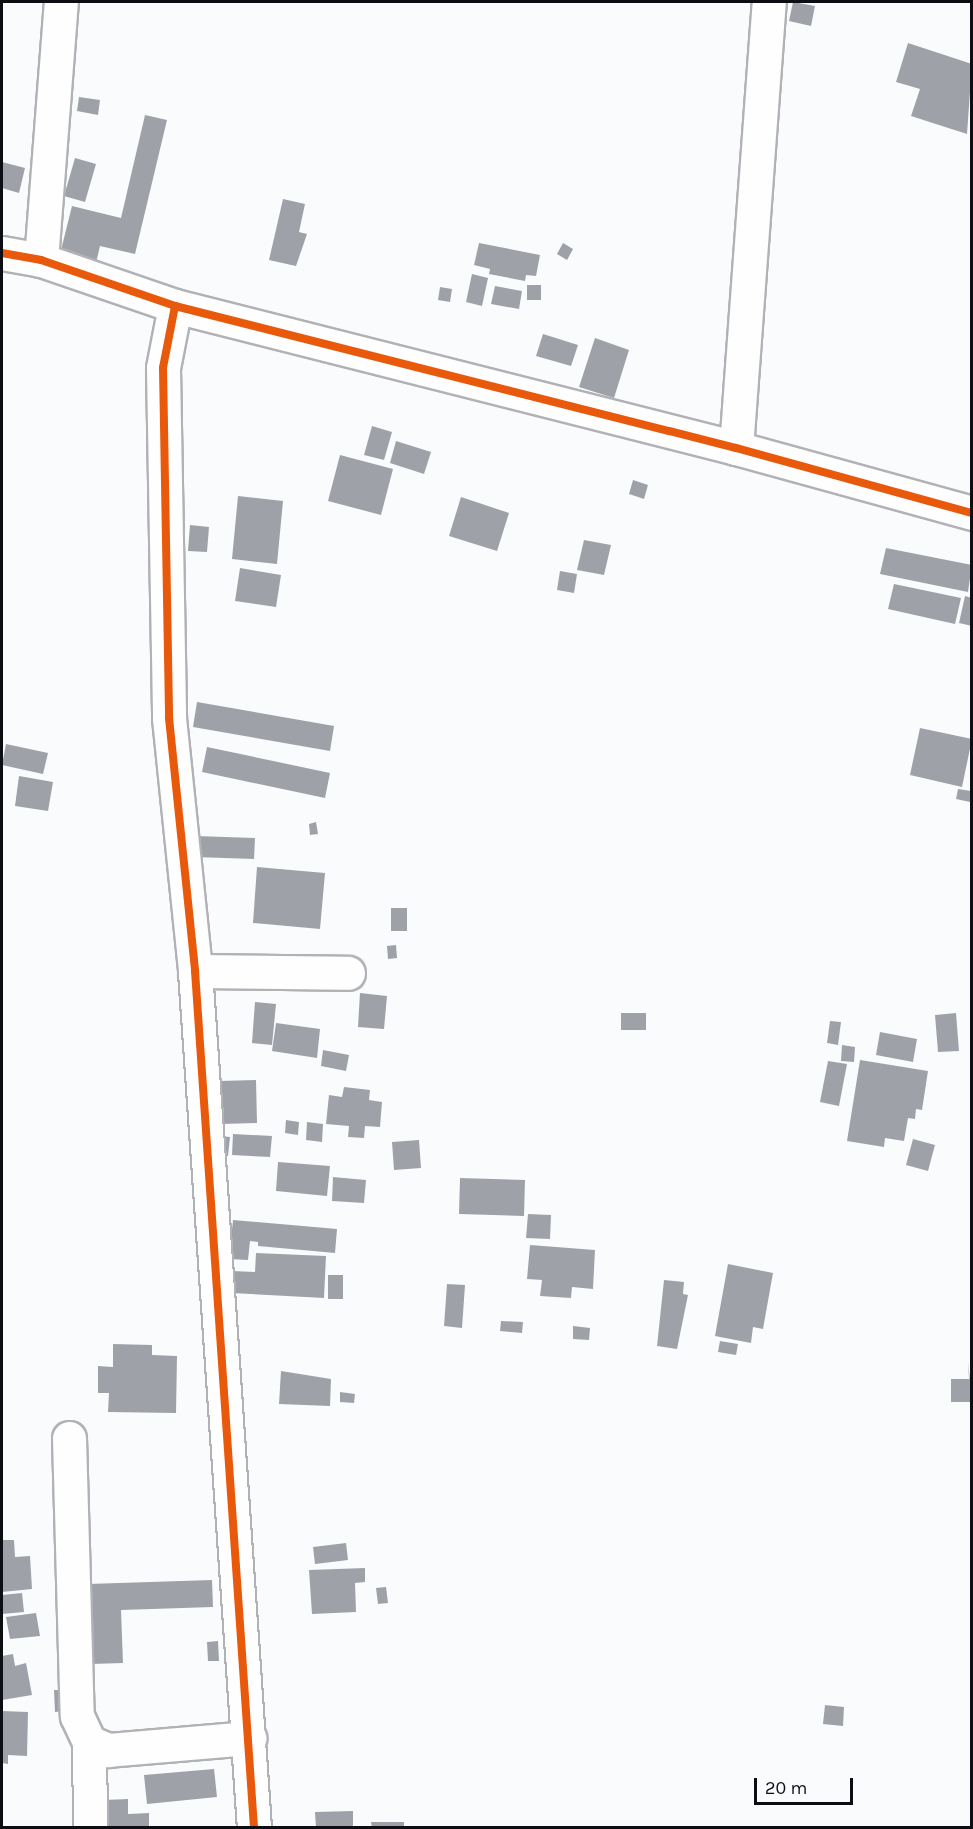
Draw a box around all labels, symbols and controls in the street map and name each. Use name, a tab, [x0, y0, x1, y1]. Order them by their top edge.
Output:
scale bar	[757, 1766, 856, 1804]
text: 20 m	[765, 1777, 807, 1799]

